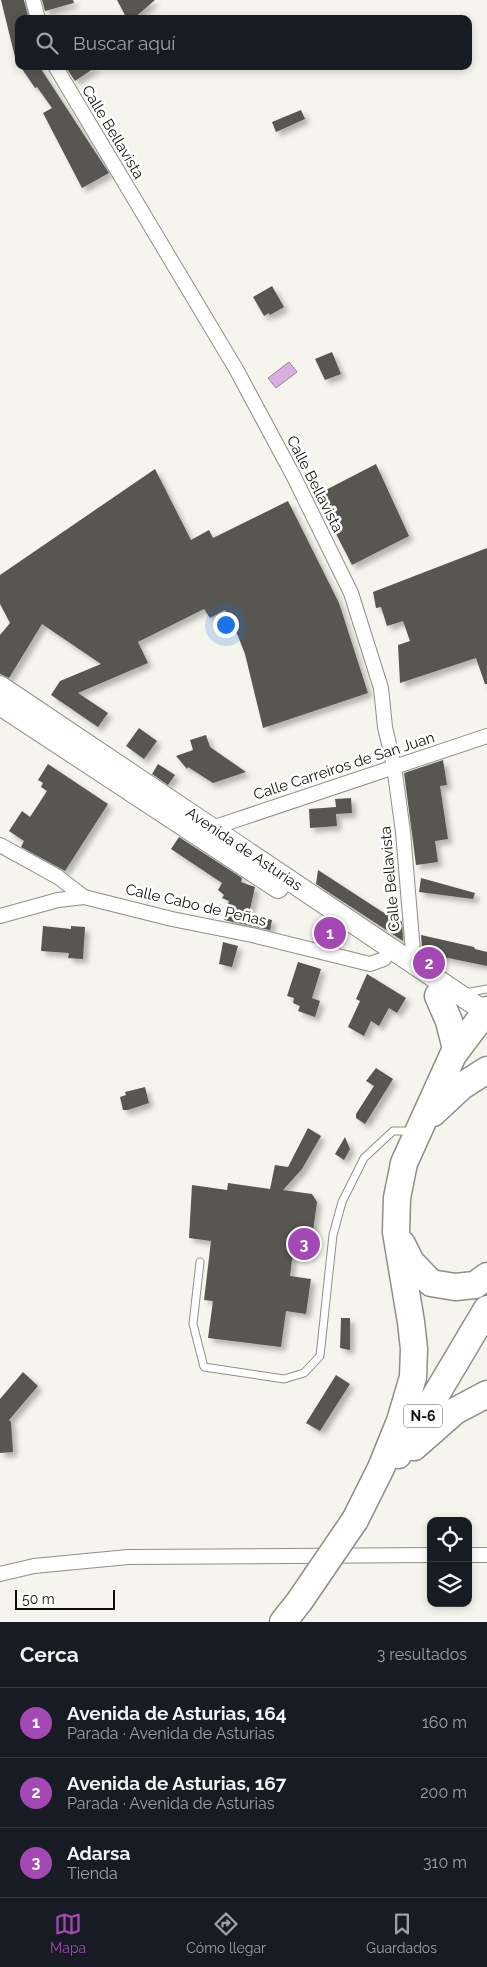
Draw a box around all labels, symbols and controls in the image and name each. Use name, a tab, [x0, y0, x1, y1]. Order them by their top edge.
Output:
search box	[15, 15, 472, 70]
icon: search	[33, 29, 61, 57]
text: Buscar aquí	[73, 32, 175, 54]
street label: Calle Bellavista	[78, 82, 148, 182]
street label: Calle Bellavista	[283, 433, 347, 535]
your location	[213, 612, 239, 638]
street label: Calle Carreiros de San Juan	[251, 728, 437, 804]
street label: Avenida de Asturias	[183, 803, 305, 895]
street label: Calle Bellavista	[376, 825, 404, 933]
street label: Calle Cabo de Peñas	[124, 880, 268, 930]
pin: 1	[314, 914, 346, 952]
pin: 2	[413, 944, 445, 982]
pin: 3	[288, 1225, 320, 1263]
road number: N-6	[404, 1404, 442, 1428]
map controls	[427, 1517, 472, 1607]
button: locate	[427, 1517, 472, 1562]
button: layers	[427, 1562, 472, 1607]
scale bar	[15, 1587, 115, 1610]
text: 50 m	[22, 1591, 55, 1607]
text: Cerca	[20, 1642, 79, 1667]
text: 3 resultados	[377, 1645, 467, 1664]
text: Avenida de Asturias, 164	[67, 1702, 287, 1724]
text: 1	[32, 1713, 40, 1732]
text: 160 m	[422, 1713, 467, 1732]
text: Parada · Avenida de Asturias	[67, 1724, 275, 1743]
text: Avenida de Asturias, 167	[67, 1772, 286, 1794]
text: 2	[31, 1783, 41, 1802]
text: 200 m	[420, 1783, 467, 1802]
text: Parada · Avenida de Asturias	[67, 1794, 275, 1813]
text: Adarsa	[67, 1842, 130, 1864]
text: 3	[32, 1853, 40, 1872]
text: 310 m	[423, 1853, 467, 1872]
text: Tienda	[67, 1864, 118, 1883]
tab: Mapa	[50, 1910, 86, 1956]
tab: Cómo llegar	[186, 1910, 266, 1956]
tab: Guardados	[366, 1910, 437, 1956]

